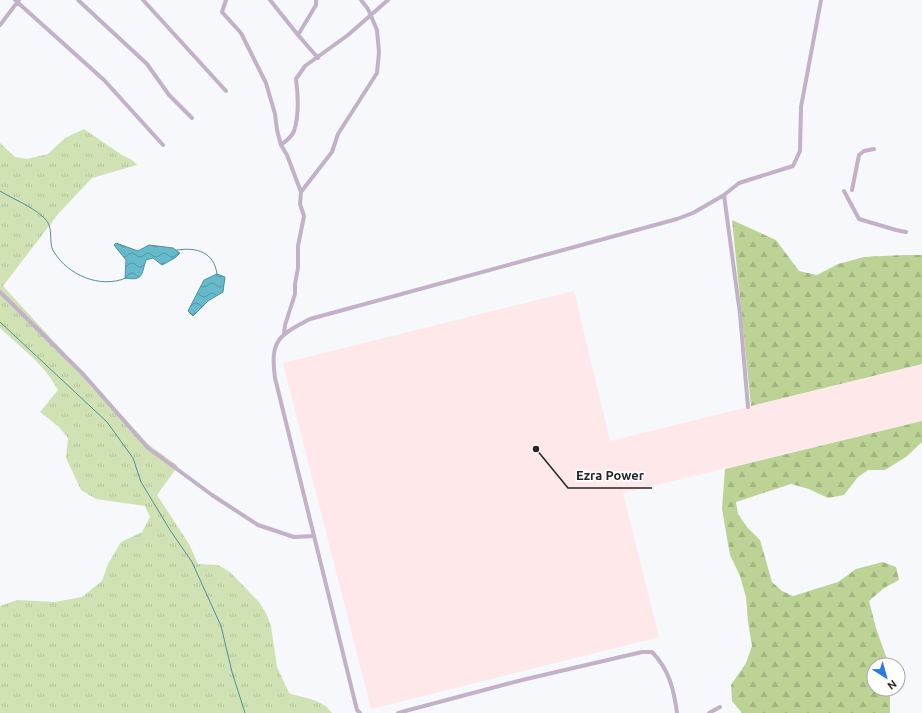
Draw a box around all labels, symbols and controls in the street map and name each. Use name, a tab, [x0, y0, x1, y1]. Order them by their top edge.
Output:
callout: Ezra Power	[568, 463, 652, 488]
text: Ezra Power	[576, 468, 645, 482]
north arrow	[866, 657, 906, 697]
text: N	[885, 678, 899, 692]

